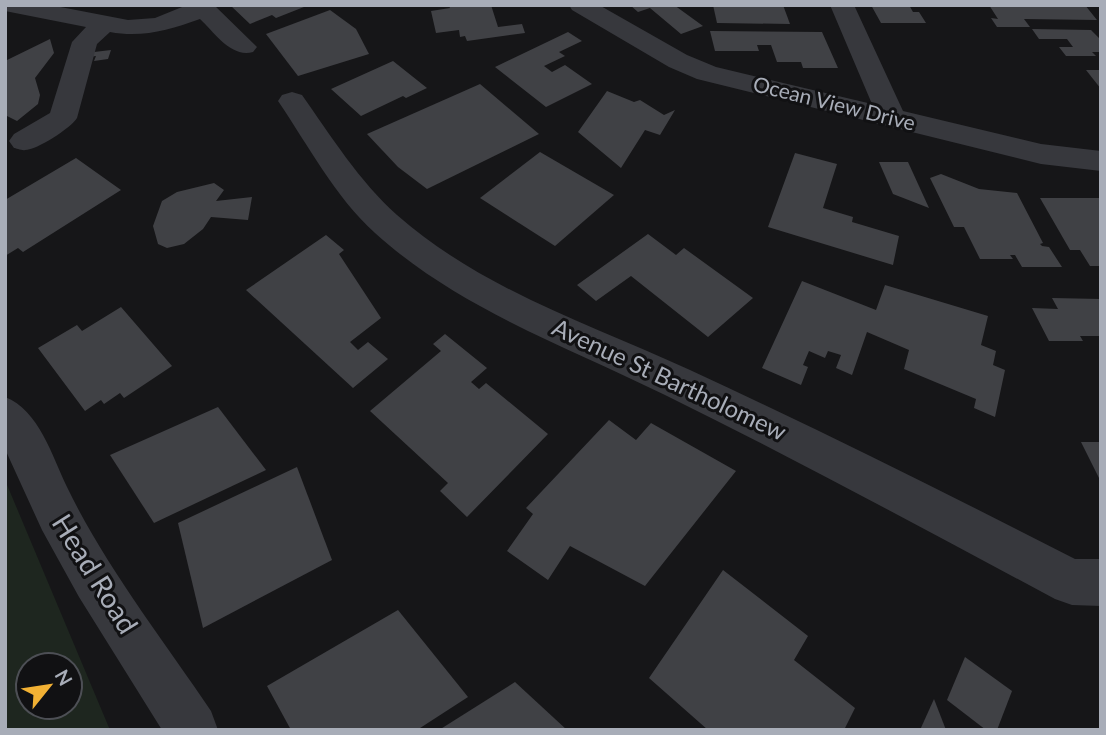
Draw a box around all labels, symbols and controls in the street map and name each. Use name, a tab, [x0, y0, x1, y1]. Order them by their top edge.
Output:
street label: Ocean View Drive	[751, 70, 918, 135]
street label: Avenue St Bartholomew	[548, 312, 791, 446]
street label: Head Road	[46, 507, 146, 640]
north arrow	[14, 651, 84, 721]
text: N	[51, 665, 78, 689]

